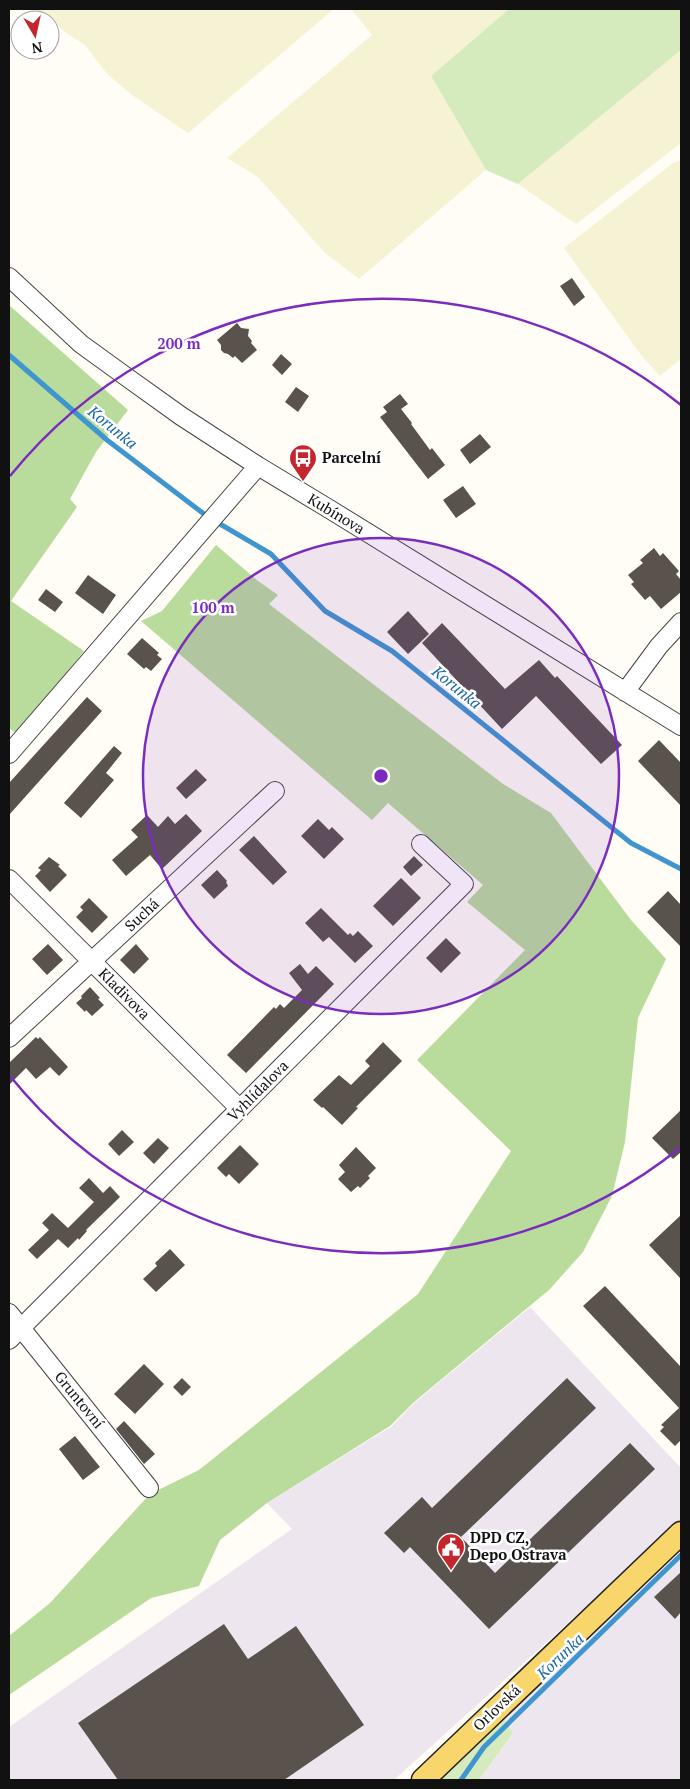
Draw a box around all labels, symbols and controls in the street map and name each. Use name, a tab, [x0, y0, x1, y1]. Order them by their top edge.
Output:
north arrow	[10, 10, 60, 60]
text: N	[30, 38, 44, 59]
text: 200 m	[157, 333, 201, 353]
water label: Korunka	[83, 400, 142, 454]
bus stop icon: Parcelní	[288, 443, 318, 482]
place label: Parcelní	[322, 447, 381, 467]
street label: Kubínova	[304, 488, 369, 538]
text: 100 m	[191, 597, 235, 617]
water label: Korunka	[427, 660, 486, 714]
centre of rings	[372, 767, 390, 785]
street label: Suchá	[120, 893, 163, 935]
street label: Kladivova	[95, 963, 155, 1024]
street label: Vyhlídalova	[222, 1055, 292, 1125]
street label: Gruntovní	[51, 1367, 109, 1433]
place label: DPD CZ, Depo Ostrava	[470, 1527, 567, 1564]
public building icon: DPD CZ, Depo Ostrava	[436, 1532, 466, 1571]
water label: Korunka	[531, 1628, 588, 1685]
street label: Orlovská	[468, 1679, 525, 1735]

